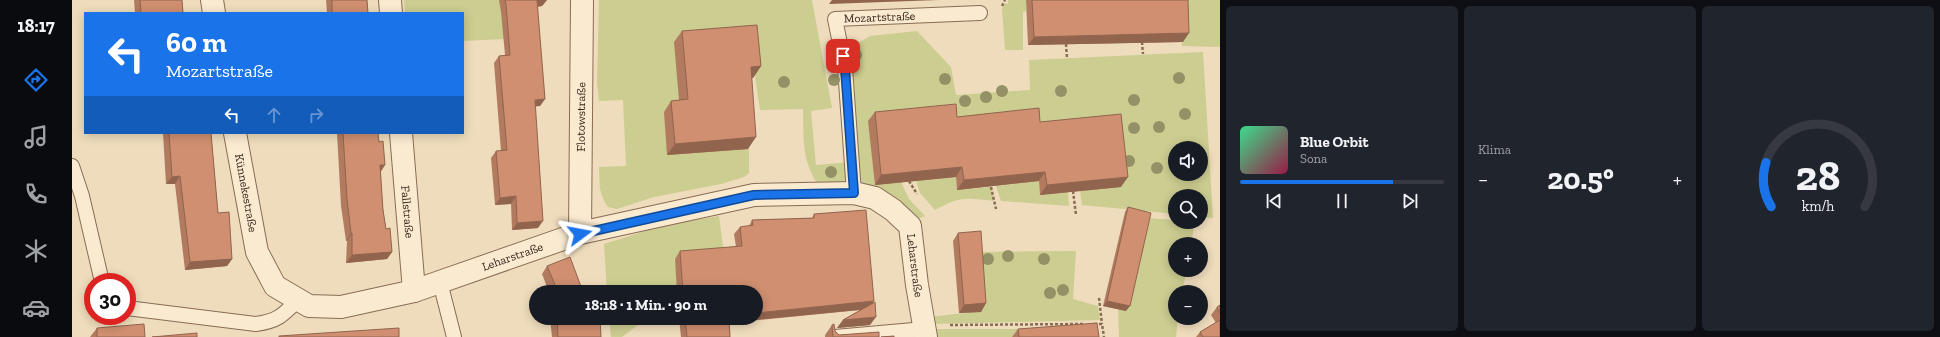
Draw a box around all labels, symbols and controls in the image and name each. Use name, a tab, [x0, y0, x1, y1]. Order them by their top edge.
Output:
street label: Mozartstraße	[844, 9, 916, 26]
text: 18:17	[17, 15, 55, 37]
text: 60 m	[166, 26, 227, 59]
icon: left	[100, 28, 152, 80]
pin	[826, 39, 860, 73]
icon: arrive	[832, 45, 854, 67]
text: Mozartstraße	[166, 60, 273, 82]
icon: directions	[22, 66, 50, 94]
street label: Flotowstraße	[574, 82, 588, 152]
icon: left	[221, 104, 243, 126]
icon: ahead	[263, 104, 285, 126]
icon: right	[305, 104, 327, 126]
icon: music	[22, 123, 50, 151]
text: Blue Orbit	[1300, 133, 1368, 151]
map controls	[1168, 141, 1208, 325]
button: sound	[1168, 141, 1208, 181]
text: Klima	[1478, 142, 1511, 157]
text: 28	[1796, 150, 1840, 200]
text: Sona	[1300, 151, 1327, 166]
street label: Künnekestraße	[232, 153, 260, 234]
text: 20.5°	[1547, 161, 1614, 197]
text: −	[1478, 166, 1488, 193]
text: +	[1673, 166, 1682, 193]
icon: phone	[22, 180, 50, 208]
street label: Fallstraße	[398, 185, 417, 239]
button: search	[1168, 189, 1208, 229]
icon: previous	[1263, 190, 1285, 212]
icon: pause	[1331, 190, 1353, 212]
icon: next	[1399, 190, 1421, 212]
text: km/h	[1802, 197, 1834, 214]
position arrow	[559, 213, 601, 255]
street label: Leharstraße	[904, 233, 926, 299]
icon: climate	[22, 237, 50, 265]
button: +	[1168, 237, 1208, 277]
street label: Leharstraße	[480, 239, 545, 274]
speed limit sign: 30	[84, 273, 136, 325]
button: −	[1168, 285, 1208, 325]
icon: car	[22, 294, 50, 322]
text: 18:18 · 1 Min. · 90 m	[585, 296, 707, 314]

